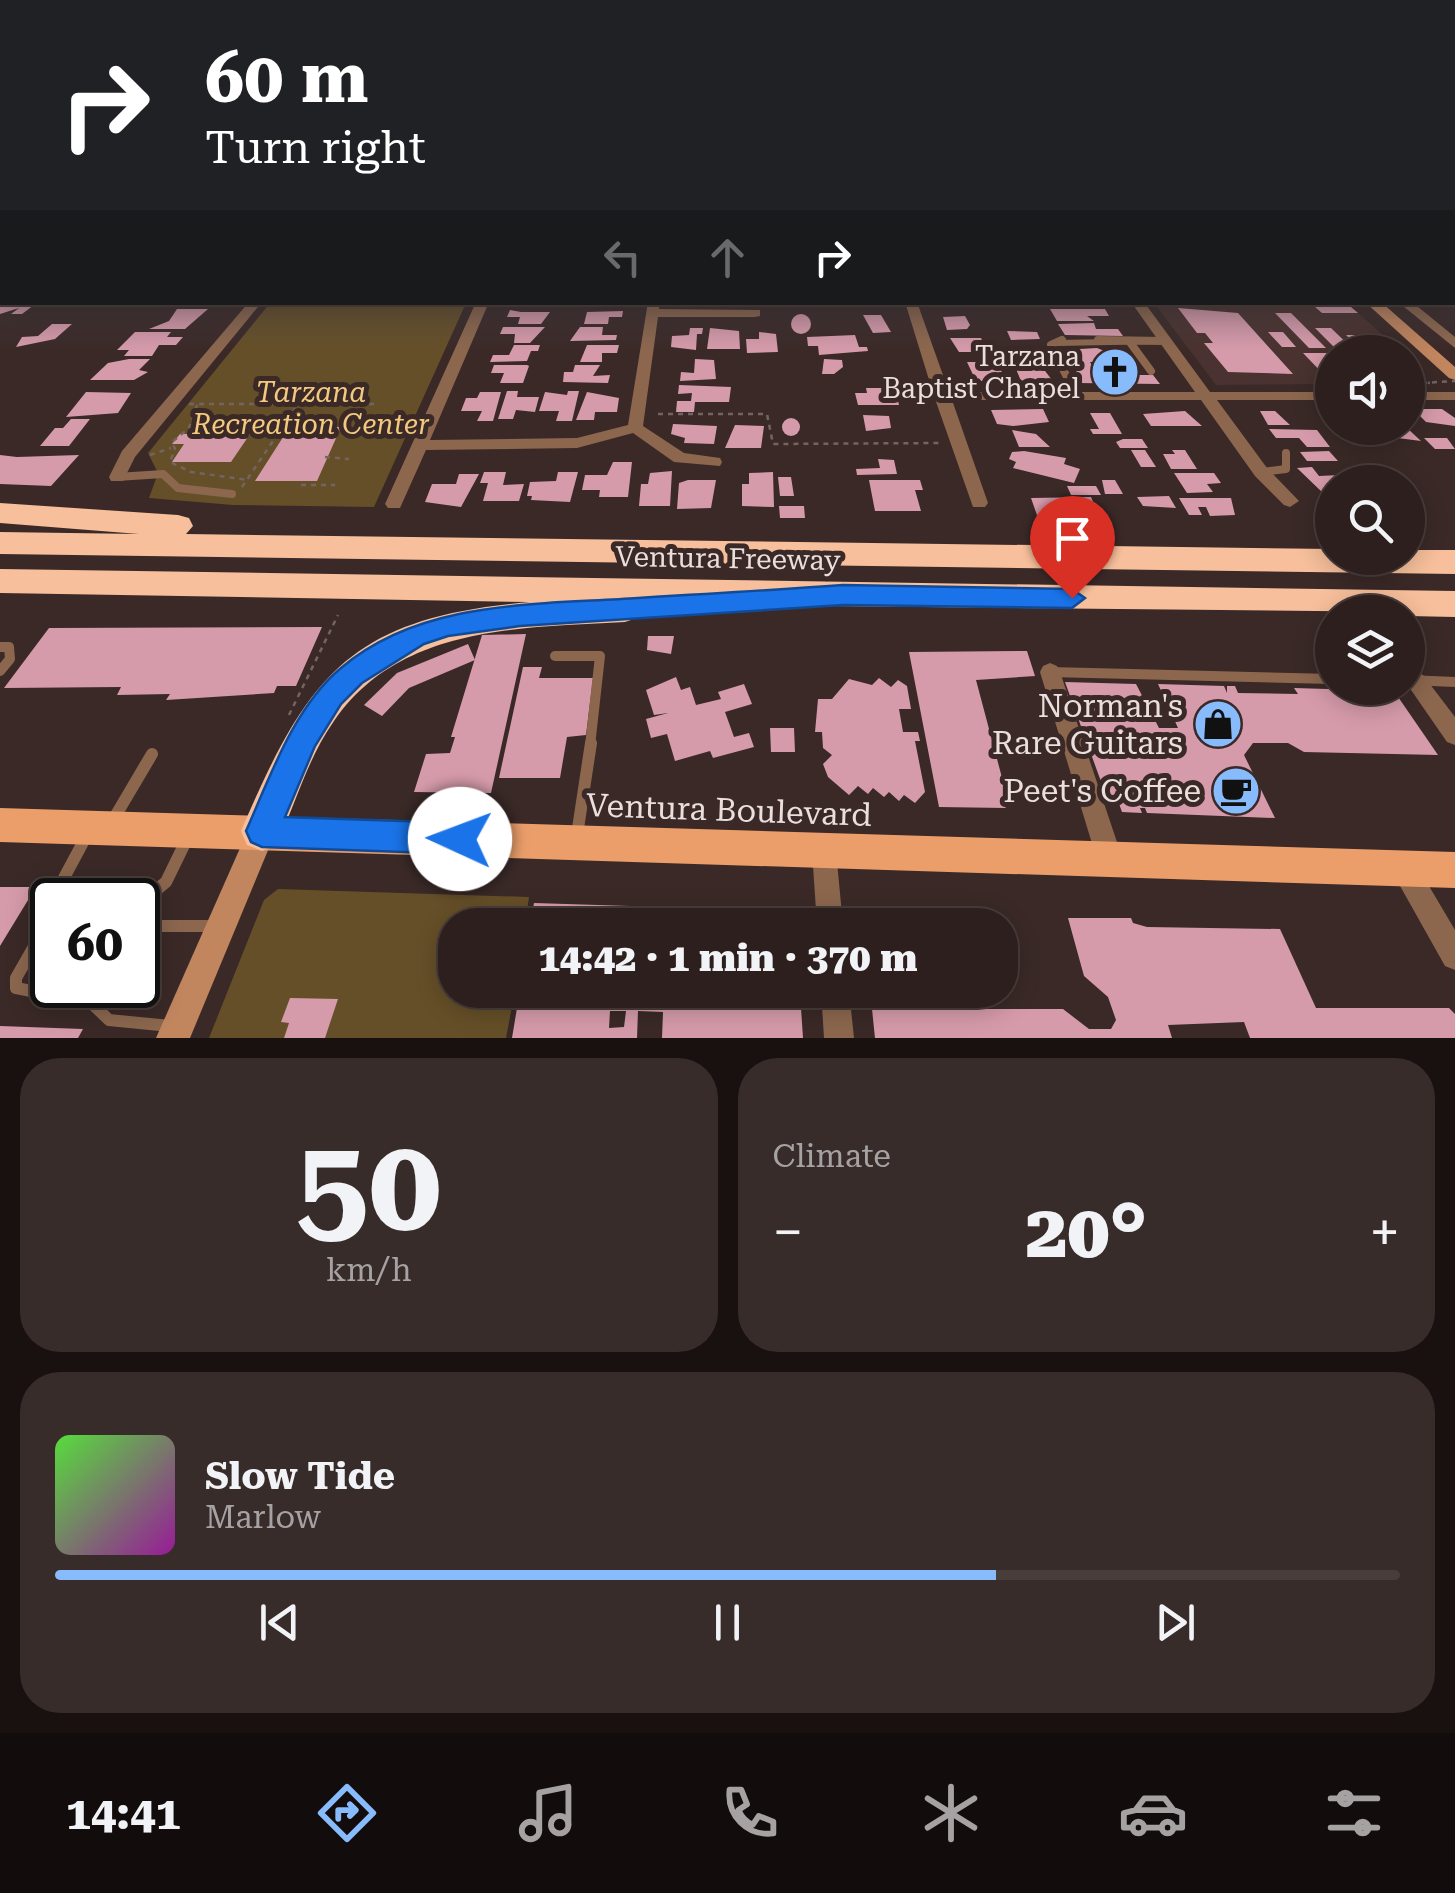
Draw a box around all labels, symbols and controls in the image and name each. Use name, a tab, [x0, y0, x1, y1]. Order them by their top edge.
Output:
text: 60 m	[205, 37, 369, 119]
icon: right	[40, 40, 170, 170]
text: Turn right	[205, 121, 426, 174]
icon: left	[595, 230, 650, 285]
icon: ahead	[700, 230, 755, 285]
icon: right	[805, 230, 860, 285]
map controls	[1315, 335, 1425, 705]
button: sound	[1315, 335, 1425, 445]
place label: Tarzana Baptist Chapel	[882, 340, 1080, 405]
church icon: Tarzana Baptist Chapel	[1089, 346, 1141, 398]
park label: Tarzana Recreation Center	[191, 376, 430, 441]
button: search	[1315, 465, 1425, 575]
pin	[1030, 496, 1115, 599]
icon: arrive	[1045, 511, 1100, 566]
street label: Ventura Freeway	[615, 540, 841, 577]
button: layers	[1315, 595, 1425, 705]
place label: Norman's Rare Guitars	[992, 687, 1183, 762]
shop icon: Norman's Rare Guitars	[1192, 698, 1244, 750]
cafe icon: Peet's Coffee	[1210, 765, 1262, 817]
place label: Peet's Coffee	[1003, 772, 1201, 810]
street label: Ventura Boulevard	[585, 786, 873, 834]
position arrow	[408, 787, 512, 891]
speed limit sign: 60	[30, 878, 160, 1008]
text: 14:42 · 1 min · 370 m	[538, 936, 918, 980]
text: 50	[296, 1109, 442, 1262]
text: Climate	[773, 1137, 891, 1175]
text: 20°	[1025, 1187, 1147, 1275]
text: −	[773, 1200, 803, 1264]
text: +	[1369, 1200, 1400, 1264]
text: km/h	[326, 1251, 412, 1289]
text: Slow Tide	[205, 1454, 395, 1498]
text: Marlow	[205, 1498, 321, 1536]
icon: previous	[252, 1595, 307, 1650]
icon: pause	[700, 1595, 755, 1650]
icon: next	[1148, 1595, 1203, 1650]
icon: directions	[312, 1778, 382, 1848]
icon: music	[513, 1778, 583, 1848]
icon: phone	[715, 1778, 785, 1848]
icon: climate	[916, 1778, 986, 1848]
icon: car	[1118, 1778, 1188, 1848]
icon: filters	[1319, 1778, 1389, 1848]
text: 14:41	[66, 1787, 181, 1840]

